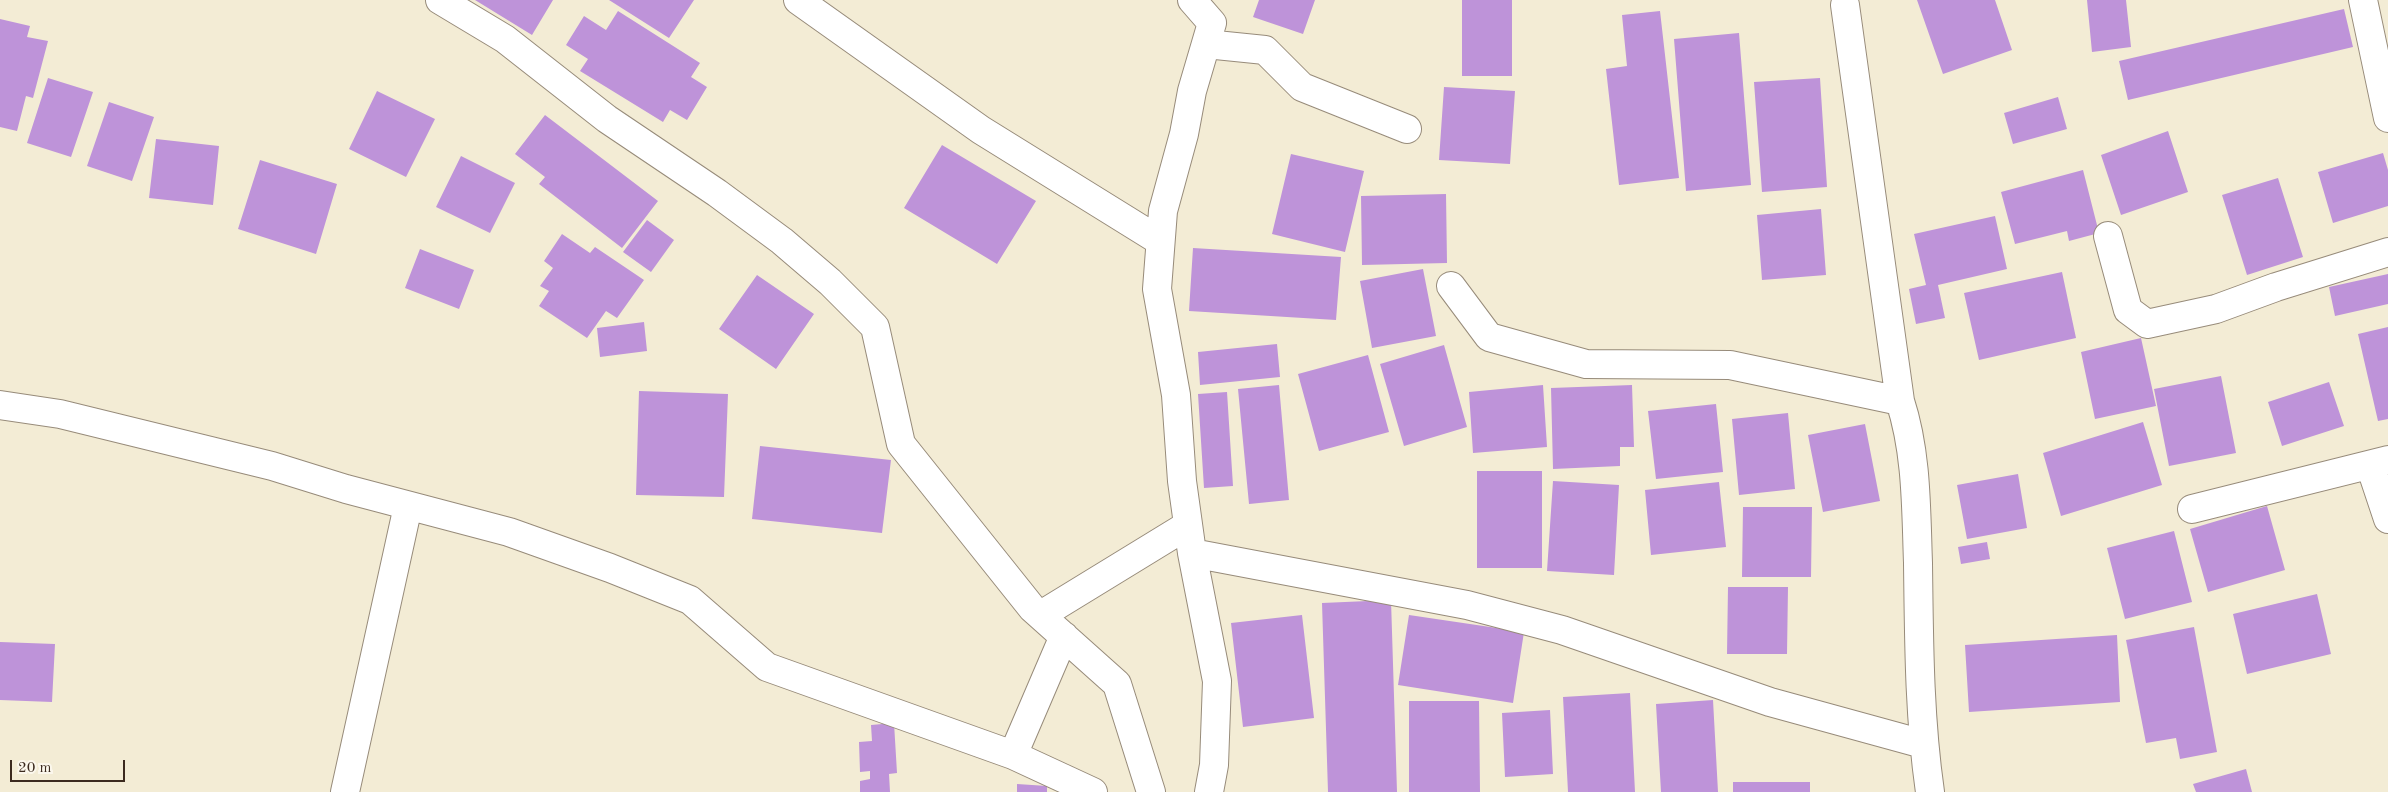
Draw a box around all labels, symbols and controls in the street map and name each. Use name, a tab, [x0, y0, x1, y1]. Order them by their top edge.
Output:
scale bar	[12, 750, 128, 782]
text: 20 m	[18, 761, 52, 776]

